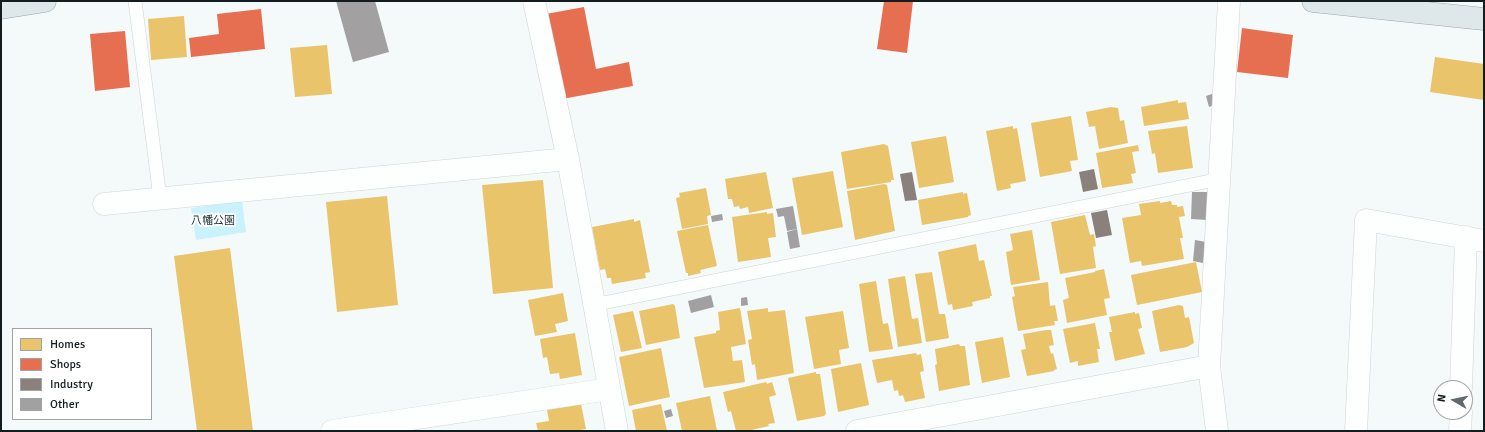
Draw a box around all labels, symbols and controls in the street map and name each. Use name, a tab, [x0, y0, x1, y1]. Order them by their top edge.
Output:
park label: 八幡公園	[191, 214, 235, 228]
legend	[12, 328, 152, 420]
text: Homes	[50, 337, 85, 352]
text: Shops	[50, 357, 81, 372]
text: Industry	[50, 377, 93, 392]
north arrow	[1433, 380, 1473, 420]
text: N	[1435, 393, 1449, 403]
text: Other	[50, 397, 79, 412]

